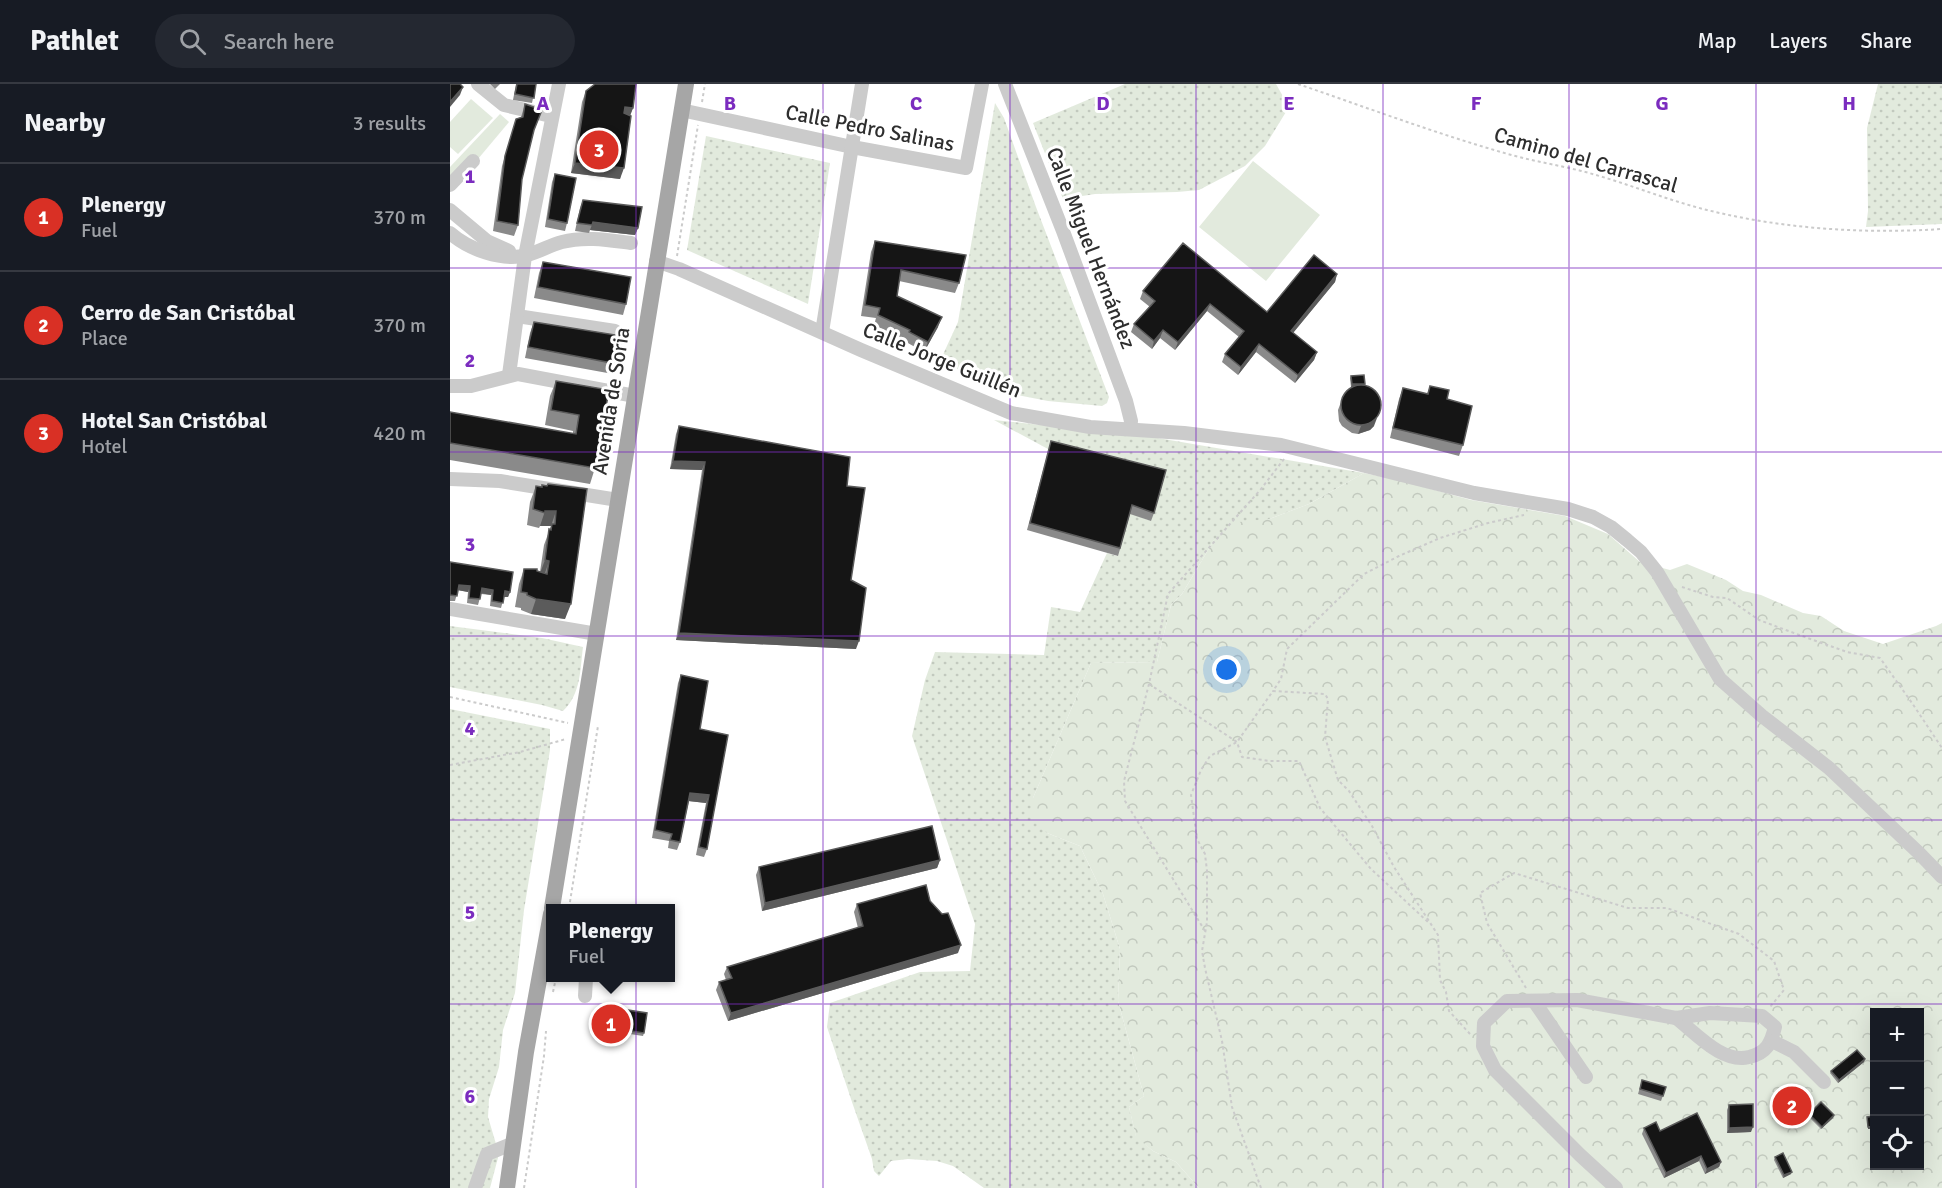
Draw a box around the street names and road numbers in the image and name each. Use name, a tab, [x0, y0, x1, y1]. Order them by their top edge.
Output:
street label: Calle Pedro Salinas	[783, 99, 957, 157]
street label: Camino del Carrascal	[1491, 121, 1681, 199]
street label: Calle Miguel Hernández	[1041, 144, 1141, 352]
street label: Calle Jorge Guillén	[859, 316, 1025, 404]
street label: Avenida de Soria	[586, 325, 636, 477]

